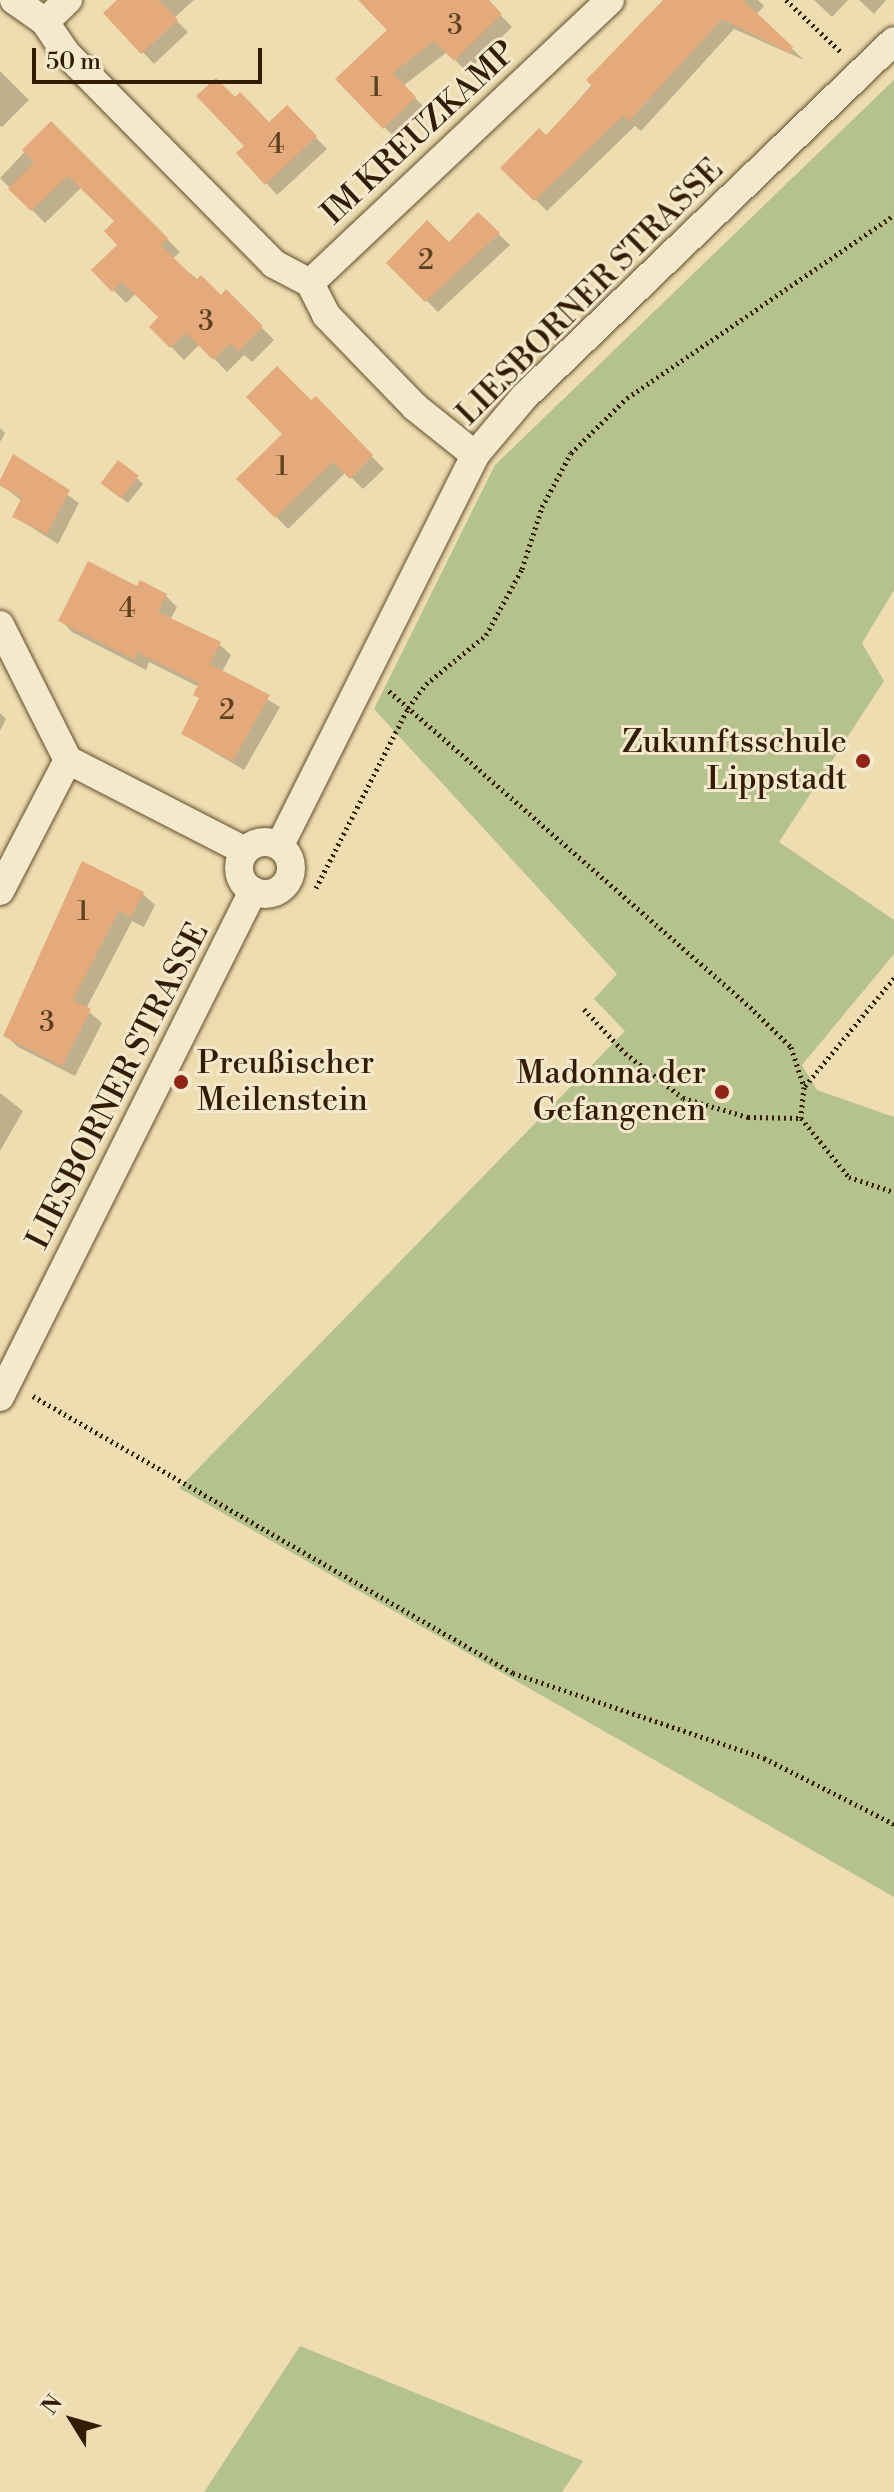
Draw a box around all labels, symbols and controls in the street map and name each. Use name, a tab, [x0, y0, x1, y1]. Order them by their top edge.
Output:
house number: 3	[447, 9, 463, 43]
scale bar	[36, 32, 266, 82]
street label: IM KREUZKAMP	[314, 33, 524, 233]
text: 50 m	[46, 47, 101, 77]
house number: 1	[370, 71, 382, 105]
house number: 4	[268, 128, 284, 162]
street label: LIESBORNER STRASSE	[449, 151, 731, 433]
house number: 2	[418, 244, 434, 278]
house number: 3	[198, 305, 214, 339]
house number: 1	[276, 450, 288, 484]
house number: 4	[119, 592, 135, 626]
house number: 2	[219, 694, 235, 728]
place label: Zukunftsschule Lippstadt	[622, 724, 847, 799]
marker: Zukunftsschule Lippstadt	[854, 752, 872, 770]
house number: 1	[77, 895, 89, 929]
street label: LIESBORNER STRASSE	[19, 916, 217, 1256]
house number: 3	[39, 1006, 55, 1040]
place label: Preußischer Meilenstein	[197, 1045, 374, 1120]
place label: Madonna der Gefangenen	[516, 1055, 706, 1130]
marker: Preußischer Meilenstein	[172, 1073, 190, 1091]
marker: Madonna der Gefangenen	[713, 1083, 731, 1101]
north arrow	[32, 2380, 112, 2460]
text: N	[36, 2390, 68, 2420]

